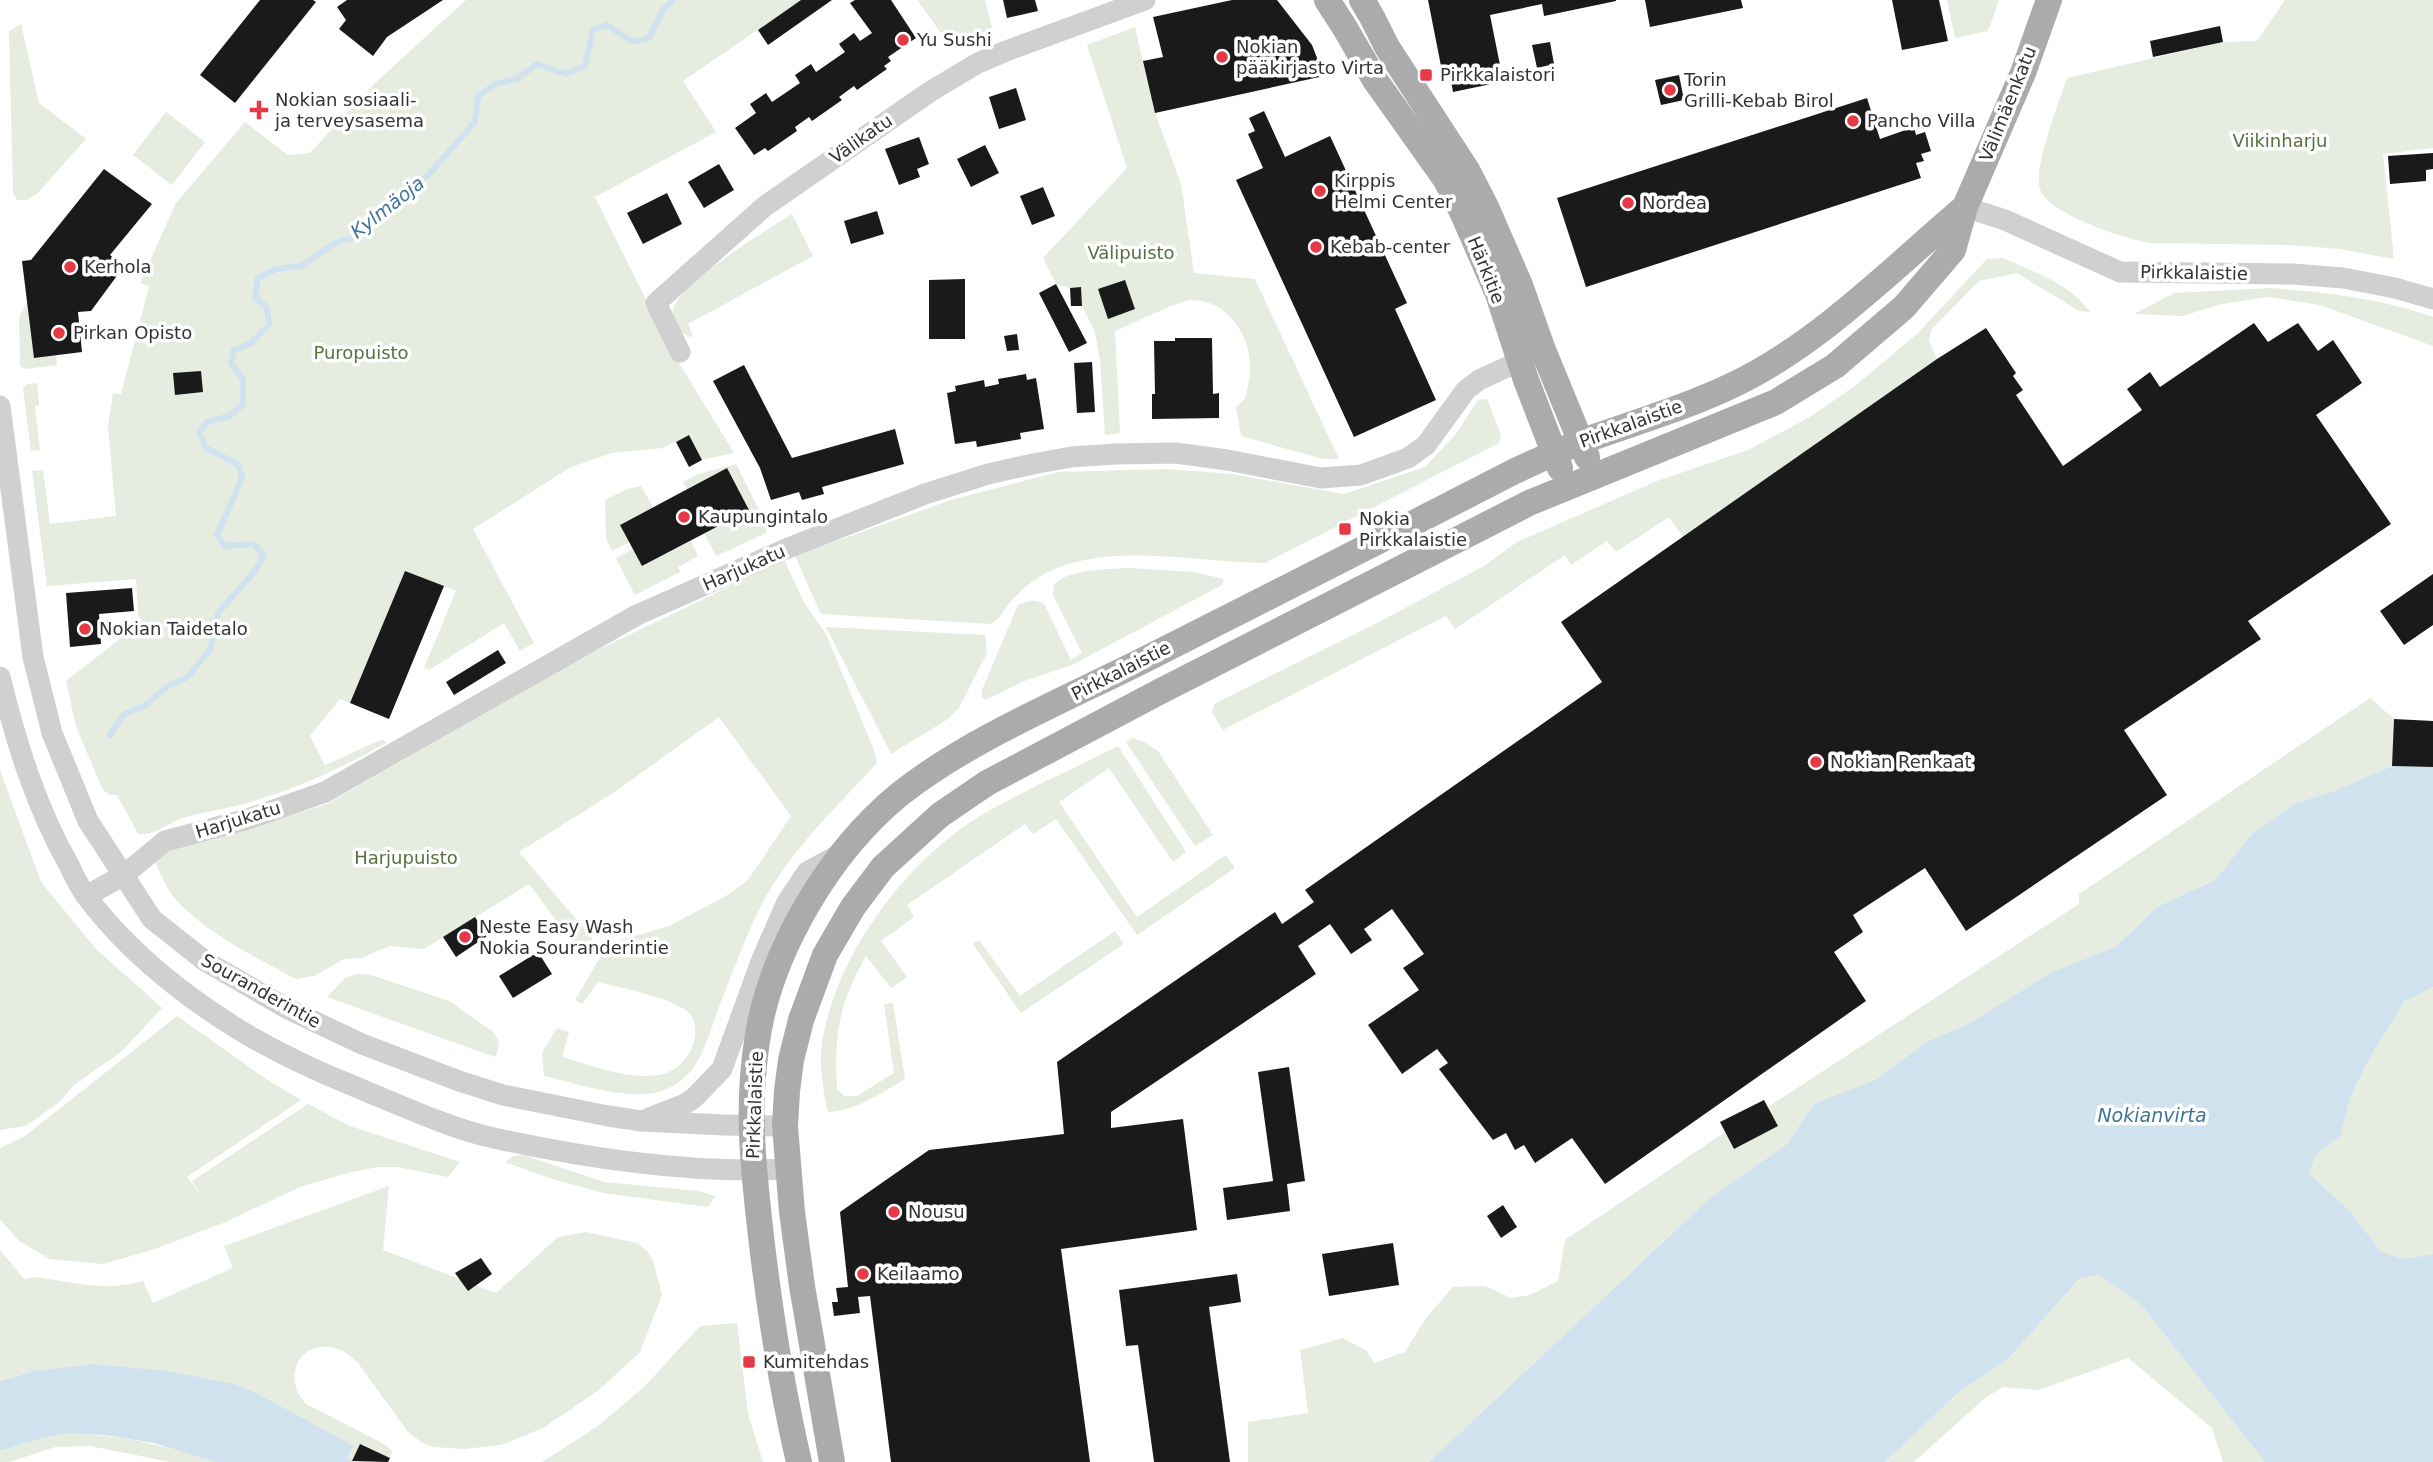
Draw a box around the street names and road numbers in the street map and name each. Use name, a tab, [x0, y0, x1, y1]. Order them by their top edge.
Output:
street label: Välimäenkatu	[1975, 43, 2040, 165]
street label: Välikatu	[825, 109, 896, 168]
street label: Härkitie	[1464, 233, 1509, 306]
street label: Pirkkalaistie	[2140, 261, 2248, 284]
street label: Pirkkalaistie	[1577, 395, 1685, 452]
street label: Harjukatu	[699, 540, 788, 595]
street label: Pirkkalaistie	[1068, 637, 1174, 704]
street label: Harjukatu	[193, 797, 283, 842]
street label: Souranderintie	[198, 949, 325, 1032]
street label: Pirkkalaistie	[742, 1051, 767, 1159]

